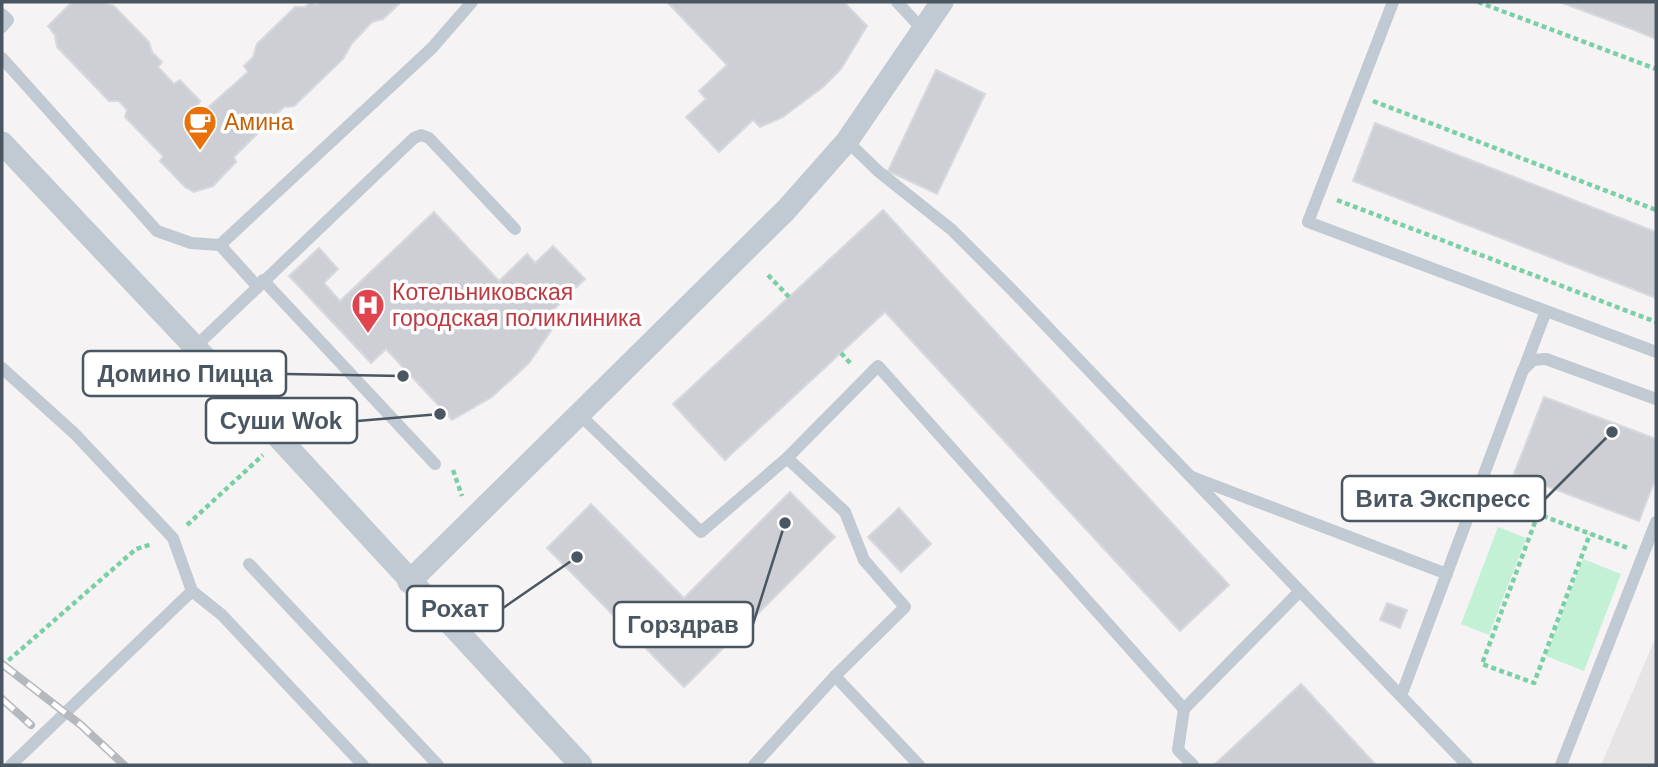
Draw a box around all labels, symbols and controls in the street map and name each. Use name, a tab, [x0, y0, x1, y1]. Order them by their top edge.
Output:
cafe icon: Амина	[181, 103, 219, 152]
place label: Амина	[224, 109, 294, 135]
place label: Котельниковская городская поликлиника	[392, 279, 642, 331]
hospital icon: Котельниковская городская поликлиника	[349, 286, 387, 335]
callout: Домино Пицца	[83, 351, 286, 396]
text: Домино Пицца	[97, 360, 273, 387]
callout: Суши Wok	[206, 398, 357, 443]
text: Суши Wok	[220, 407, 343, 434]
callout: Вита Экспресс	[1342, 476, 1545, 521]
text: Вита Экспресс	[1356, 485, 1530, 512]
callout: Рохат	[407, 586, 503, 631]
text: Рохат	[421, 595, 489, 622]
callout: Горздрав	[614, 602, 753, 647]
text: Горздрав	[627, 611, 739, 638]

